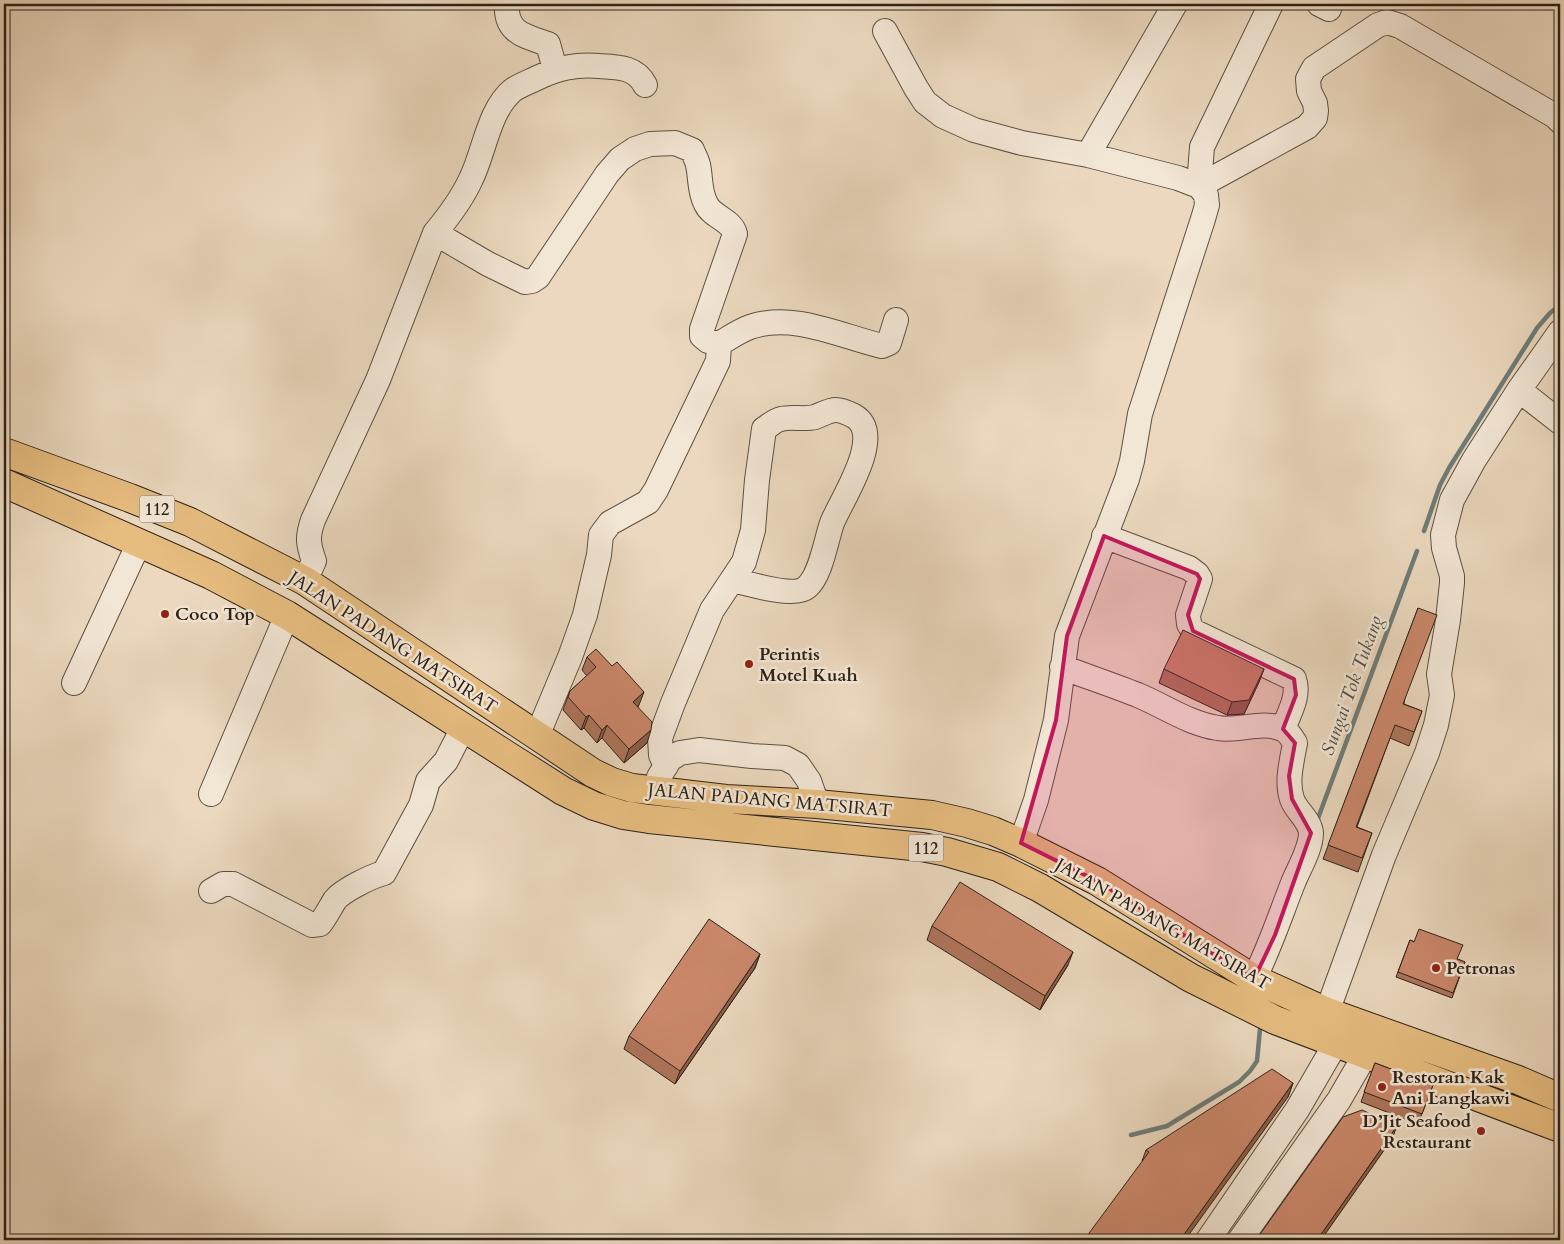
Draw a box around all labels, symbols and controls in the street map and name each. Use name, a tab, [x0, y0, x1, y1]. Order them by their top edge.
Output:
road number: 112	[140, 496, 174, 522]
street label: JALAN PADANG MATSIRAT	[281, 564, 502, 720]
place label: Coco Top	[175, 602, 255, 627]
marker: Coco Top	[159, 608, 171, 620]
water label: Sungai Tok Tukang	[1315, 611, 1389, 759]
place label: Perintis Motel Kuah	[759, 642, 858, 688]
marker: Perintis Motel Kuah	[743, 658, 755, 670]
street label: JALAN PADANG MATSIRAT	[644, 777, 893, 824]
road number: 112	[908, 834, 944, 861]
street label: JALAN PADANG MATSIRAT	[1048, 851, 1275, 996]
place label: Petronas	[1446, 956, 1515, 981]
marker: Petronas	[1430, 962, 1442, 974]
place label: Restoran Kak Ani Langkawi	[1392, 1065, 1510, 1111]
marker: Restoran Kak Ani Langkawi	[1376, 1081, 1388, 1093]
place label: D’Jit Seafood Restaurant	[1362, 1109, 1472, 1155]
marker: D’Jit Seafood Restaurant	[1475, 1125, 1487, 1137]

